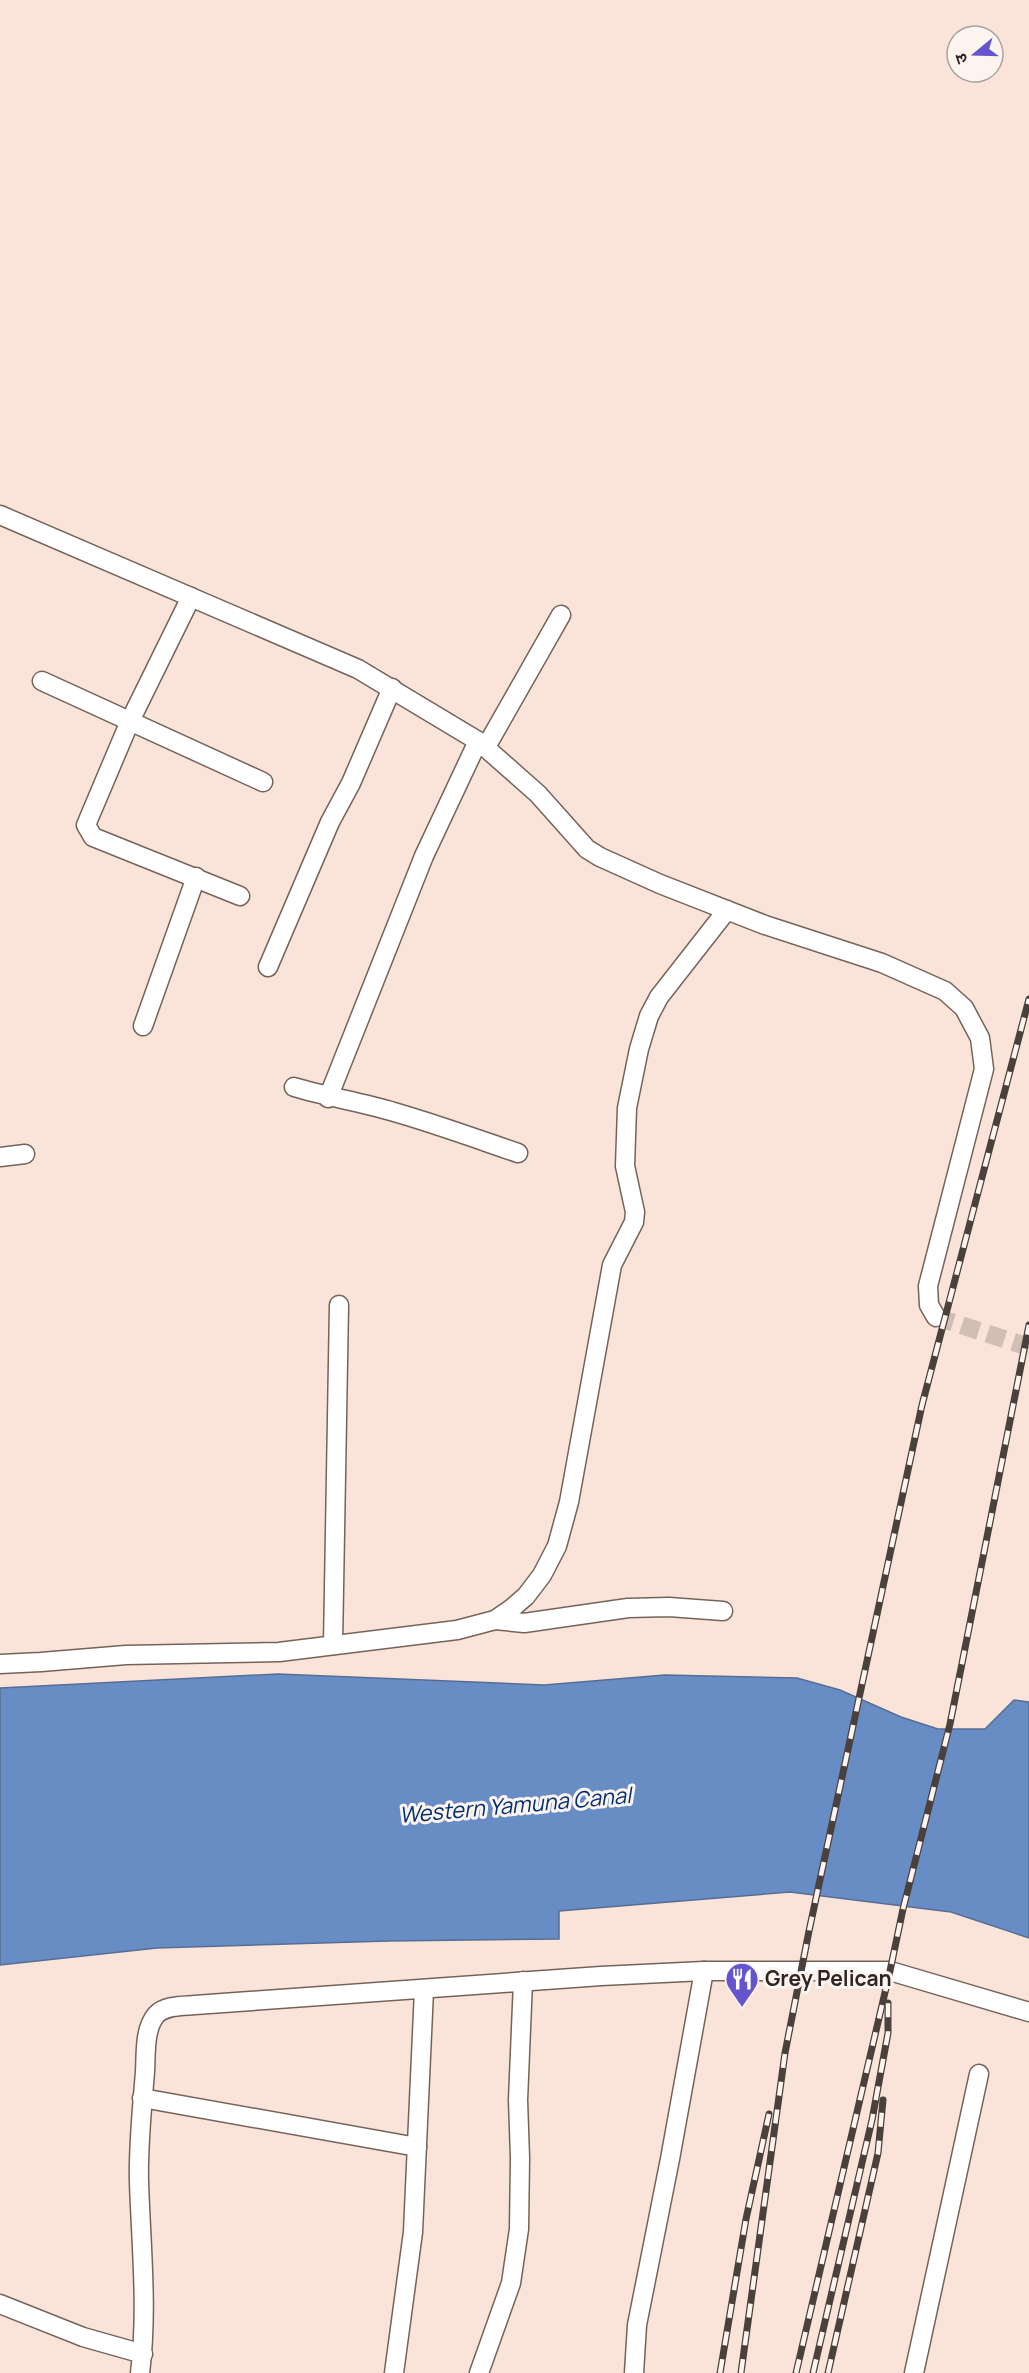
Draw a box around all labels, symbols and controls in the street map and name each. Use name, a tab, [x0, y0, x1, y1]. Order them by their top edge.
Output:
north arrow	[945, 24, 1005, 84]
text: उ	[949, 50, 973, 67]
water label: Western Yamuna Canal	[398, 1780, 635, 1830]
restaurant icon: Grey Pelican	[724, 1961, 760, 2008]
place label: Grey Pelican	[765, 1964, 892, 1992]

